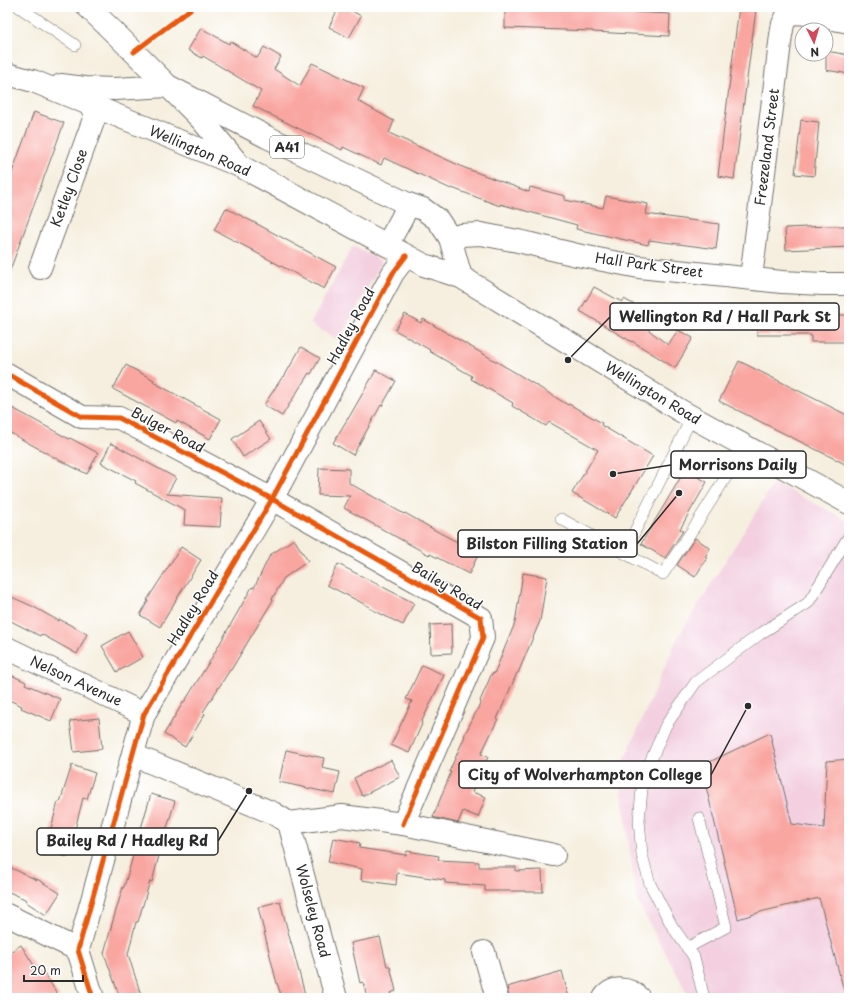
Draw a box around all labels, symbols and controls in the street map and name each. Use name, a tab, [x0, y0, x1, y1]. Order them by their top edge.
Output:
north arrow	[794, 22, 834, 62]
text: N	[810, 44, 820, 61]
street label: Freezeland Street	[749, 87, 784, 207]
street label: Wellington Road	[146, 120, 254, 181]
road number: A41	[270, 136, 304, 158]
street label: Ketley Close	[45, 146, 92, 230]
street label: Hall Park Street	[594, 247, 705, 283]
street label: Hadley Road	[321, 284, 380, 368]
callout: Wellington Rd / Hall Park St	[610, 303, 839, 330]
text: Wellington Rd / Hall Park St	[619, 304, 831, 327]
street label: Wellington Road	[602, 356, 705, 429]
street label: Bulger Road	[128, 401, 209, 458]
callout: Morrisons Daily	[671, 451, 806, 478]
text: Morrisons Daily	[679, 452, 797, 475]
callout: Bilston Filling Station	[458, 530, 637, 557]
text: Bilston Filling Station	[466, 531, 628, 554]
street label: Bailey Road	[408, 556, 487, 615]
street label: Hadley Road	[162, 566, 223, 649]
street label: Nelson Avenue	[27, 650, 126, 711]
callout: City of Wolverhampton College	[459, 761, 711, 788]
text: City of Wolverhampton College	[468, 762, 702, 785]
callout: Bailey Rd / Hadley Rd	[37, 828, 218, 855]
text: Bailey Rd / Hadley Rd	[46, 828, 208, 851]
street label: Wolseley Road	[291, 862, 336, 960]
scale bar	[24, 957, 83, 983]
text: 20 m	[30, 961, 61, 979]

